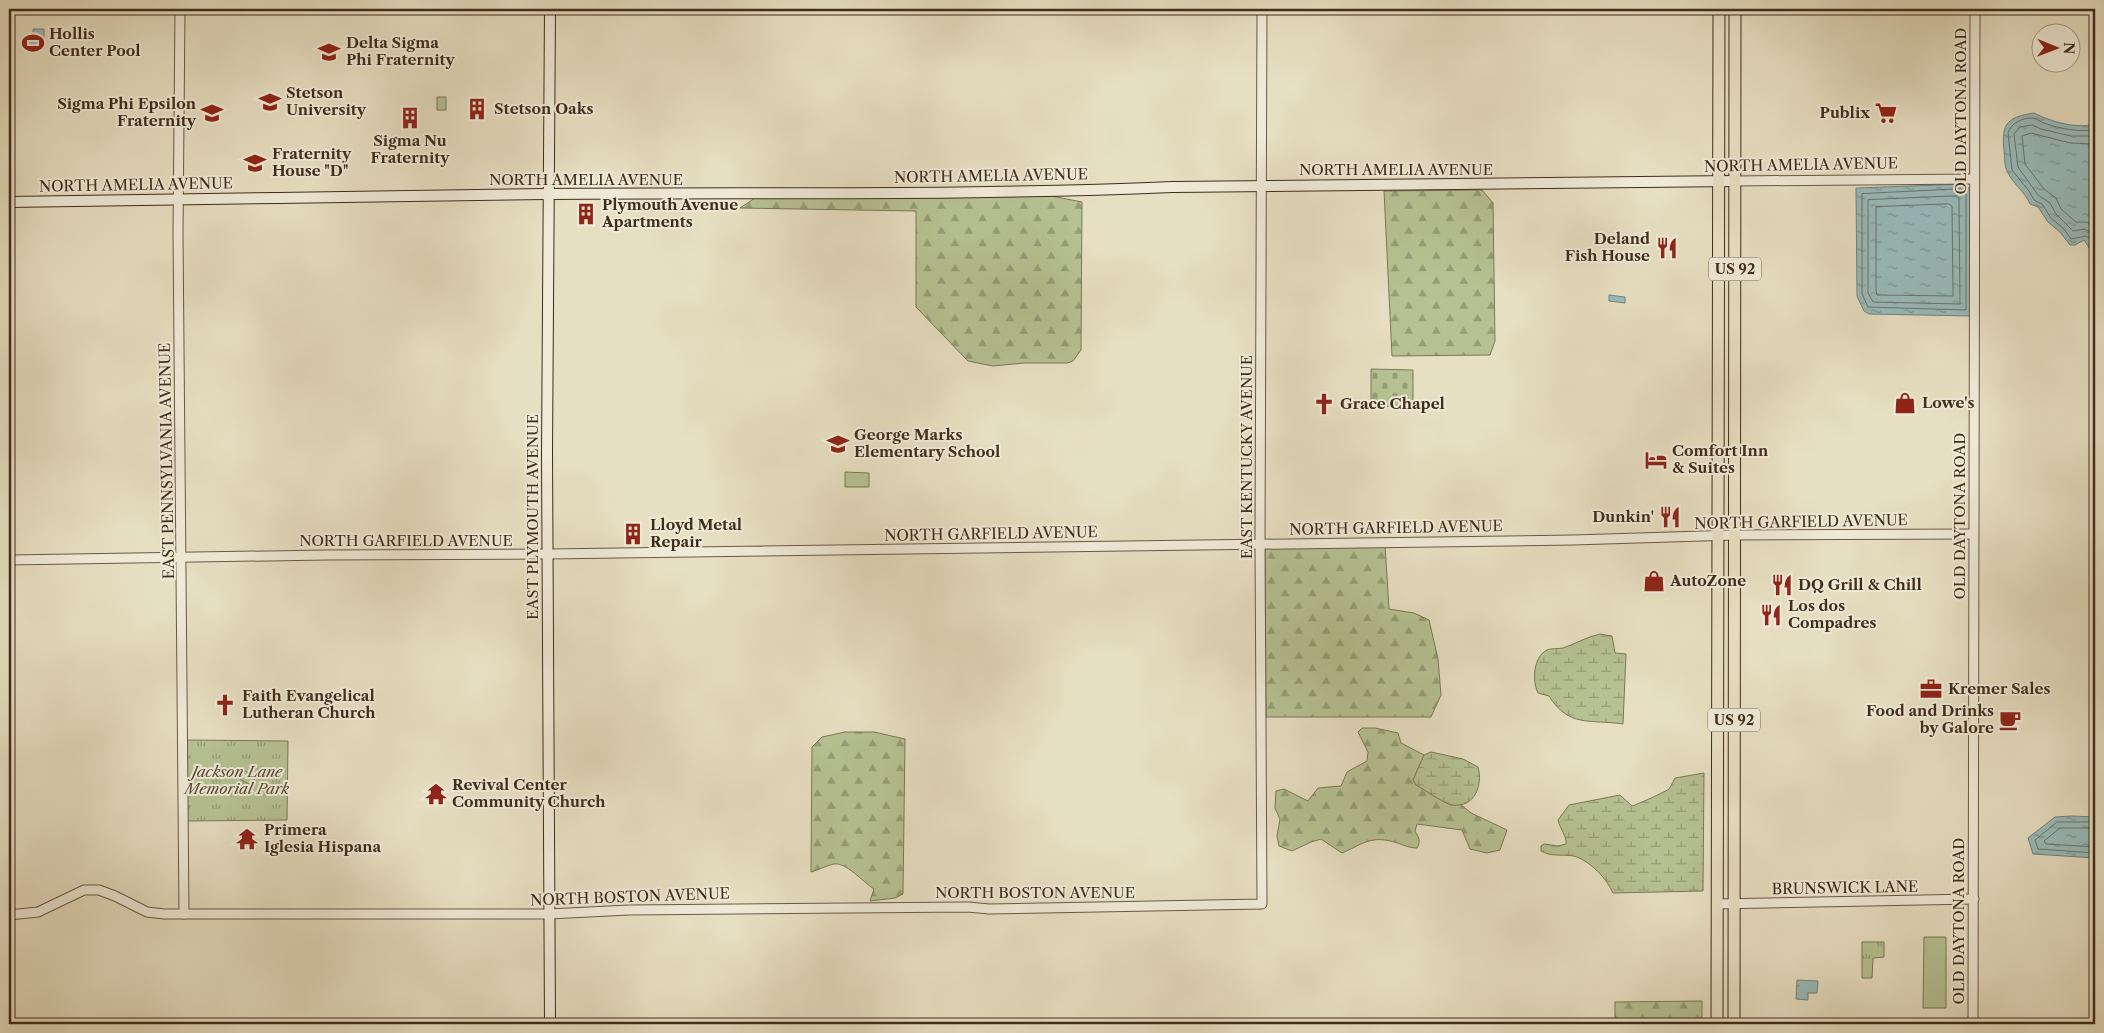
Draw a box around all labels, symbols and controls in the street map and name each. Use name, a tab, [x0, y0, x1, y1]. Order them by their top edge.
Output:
north arrow	[2032, 22, 2082, 72]
place label: Hollis Center Pool	[49, 24, 140, 60]
street label: OLD DAYTONA ROAD	[1951, 27, 1970, 195]
sports icon: Hollis Center Pool	[20, 30, 46, 56]
place label: Delta Sigma Phi Fraternity	[346, 33, 456, 69]
school or university icon: Delta Sigma Phi Fraternity	[316, 39, 342, 65]
text: N	[2060, 42, 2078, 54]
place label: Stetson University	[286, 83, 367, 119]
school or university icon: Stetson University	[257, 89, 283, 115]
place label: Sigma Phi Epsilon Fraternity	[57, 94, 197, 130]
building icon: Stetson Oaks	[464, 96, 490, 122]
place label: Stetson Oaks	[494, 99, 594, 118]
school or university icon: Sigma Phi Epsilon Fraternity	[199, 100, 225, 126]
supermarket icon: Publix	[1873, 100, 1899, 126]
place label: Publix	[1820, 103, 1870, 122]
building icon: Sigma Nu Fraternity	[397, 105, 423, 131]
place label: Sigma Nu Fraternity	[370, 131, 450, 167]
place label: Fraternity House "D"	[272, 144, 352, 180]
school or university icon: Fraternity House "D"	[242, 150, 268, 176]
street label: NORTH AMELIA AVENUE	[1704, 153, 1898, 176]
street label: NORTH AMELIA AVENUE	[1299, 160, 1493, 179]
street label: NORTH AMELIA AVENUE	[894, 164, 1088, 187]
street label: NORTH AMELIA AVENUE	[489, 170, 683, 189]
street label: NORTH AMELIA AVENUE	[39, 173, 233, 196]
place label: Plymouth Avenue Apartments	[601, 195, 738, 231]
building icon: Plymouth Avenue Apartments	[573, 201, 599, 227]
place label: Deland Fish House	[1565, 229, 1650, 265]
restaurant icon: Deland Fish House	[1654, 235, 1680, 261]
road number: US 92	[1709, 258, 1761, 280]
street label: EAST PENNSYLVANIA AVENUE	[155, 343, 178, 579]
street label: EAST KENTUCKY AVENUE	[1237, 355, 1256, 559]
shop icon: Lowe's	[1892, 390, 1918, 416]
church icon: Grace Chapel	[1311, 391, 1337, 417]
place label: Lowe's	[1922, 393, 1974, 412]
place label: Grace Chapel	[1340, 394, 1445, 413]
street label: EAST PLYMOUTH AVENUE	[523, 414, 542, 620]
place label: George Marks Elementary School	[854, 425, 1000, 461]
school or university icon: George Marks Elementary School	[825, 431, 851, 457]
street label: OLD DAYTONA ROAD	[1950, 432, 1969, 600]
place label: Comfort Inn & Suites	[1672, 441, 1769, 477]
hotel icon: Comfort Inn & Suites	[1643, 447, 1669, 473]
restaurant icon: Dunkin'	[1657, 504, 1683, 530]
place label: Dunkin'	[1592, 507, 1654, 526]
street label: NORTH GARFIELD AVENUE	[1694, 510, 1908, 533]
place label: Lloyd Metal Repair	[650, 515, 742, 551]
street label: NORTH GARFIELD AVENUE	[1289, 516, 1503, 539]
building icon: Lloyd Metal Repair	[620, 521, 646, 547]
street label: NORTH GARFIELD AVENUE	[884, 522, 1098, 545]
street label: NORTH GARFIELD AVENUE	[299, 531, 513, 550]
shop icon: AutoZone	[1641, 568, 1667, 594]
place label: AutoZone	[1669, 571, 1746, 590]
restaurant icon: DQ Grill & Chill	[1769, 572, 1795, 598]
place label: DQ Grill & Chill	[1798, 575, 1922, 594]
place label: Los dos Compadres	[1788, 596, 1876, 632]
restaurant icon: Los dos Compadres	[1758, 602, 1784, 628]
office icon: Kremer Sales	[1918, 676, 1944, 702]
place label: Kremer Sales	[1948, 679, 2050, 698]
place label: Faith Evangelical Lutheran Church	[242, 686, 376, 722]
church icon: Faith Evangelical Lutheran Church	[212, 692, 238, 718]
place label: Food and Drinks by Galore	[1866, 701, 1994, 737]
cafe icon: Food and Drinks by Galore	[1997, 707, 2023, 733]
road number: US 92	[1708, 708, 1760, 732]
park label: Jackson Lane Memorial Park	[183, 762, 289, 798]
place label: Revival Center Community Church	[452, 775, 606, 811]
temple icon: Revival Center Community Church	[423, 781, 449, 807]
place label: Primera Iglesia Hispana	[264, 820, 382, 856]
temple icon: Primera Iglesia Hispana	[234, 826, 260, 852]
street label: OLD DAYTONA ROAD	[1949, 837, 1968, 1005]
street label: BRUNSWICK LANE	[1772, 877, 1918, 898]
street label: NORTH BOSTON AVENUE	[935, 883, 1135, 902]
street label: NORTH BOSTON AVENUE	[530, 884, 730, 909]

